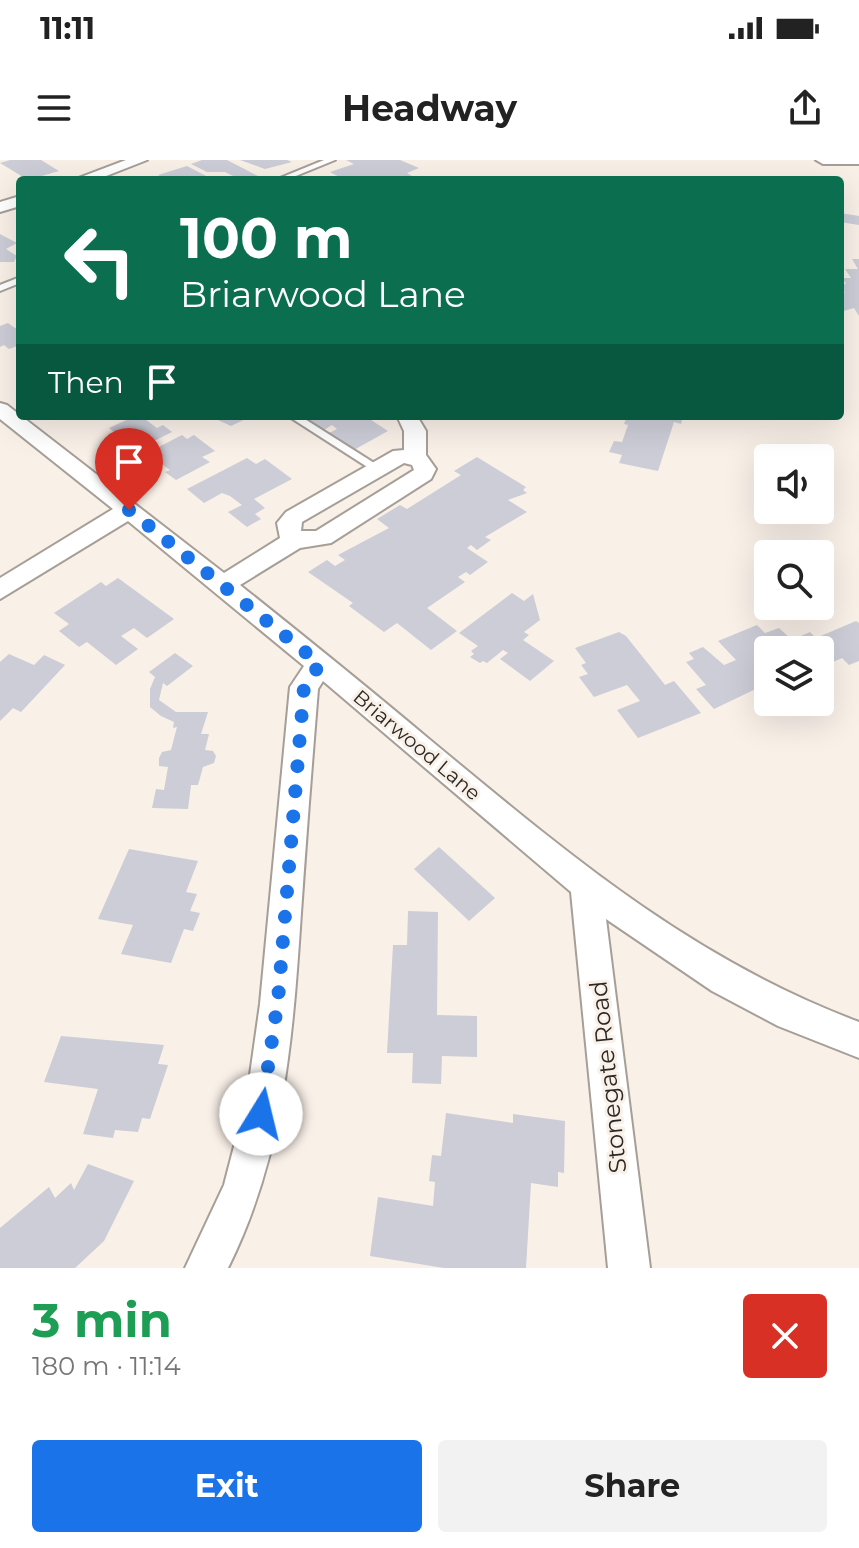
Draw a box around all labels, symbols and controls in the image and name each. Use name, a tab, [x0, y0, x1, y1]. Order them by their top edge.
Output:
text: 11:11	[40, 10, 95, 47]
icon: menu	[32, 86, 76, 130]
text: Headway	[342, 86, 517, 130]
icon: share	[783, 86, 827, 130]
text: 100 m	[180, 204, 353, 272]
icon: left	[48, 208, 152, 312]
text: Briarwood Lane	[180, 272, 466, 316]
icon: arrive	[140, 360, 184, 404]
text: Then	[48, 364, 124, 401]
pin	[95, 428, 163, 510]
icon: arrive	[107, 440, 151, 484]
map controls	[754, 444, 834, 716]
button: sound	[754, 444, 834, 524]
button: search	[754, 540, 834, 620]
button: layers	[754, 636, 834, 716]
street label: Briarwood Lane	[348, 685, 486, 805]
street label: Stonegate Road	[583, 979, 633, 1175]
position arrow	[219, 1072, 303, 1156]
text: 3 min	[32, 1291, 172, 1349]
button: close	[743, 1294, 827, 1378]
text: 180 m · 11:14	[32, 1350, 181, 1382]
button: Exit	[32, 1440, 422, 1532]
button: Share	[438, 1440, 827, 1532]

